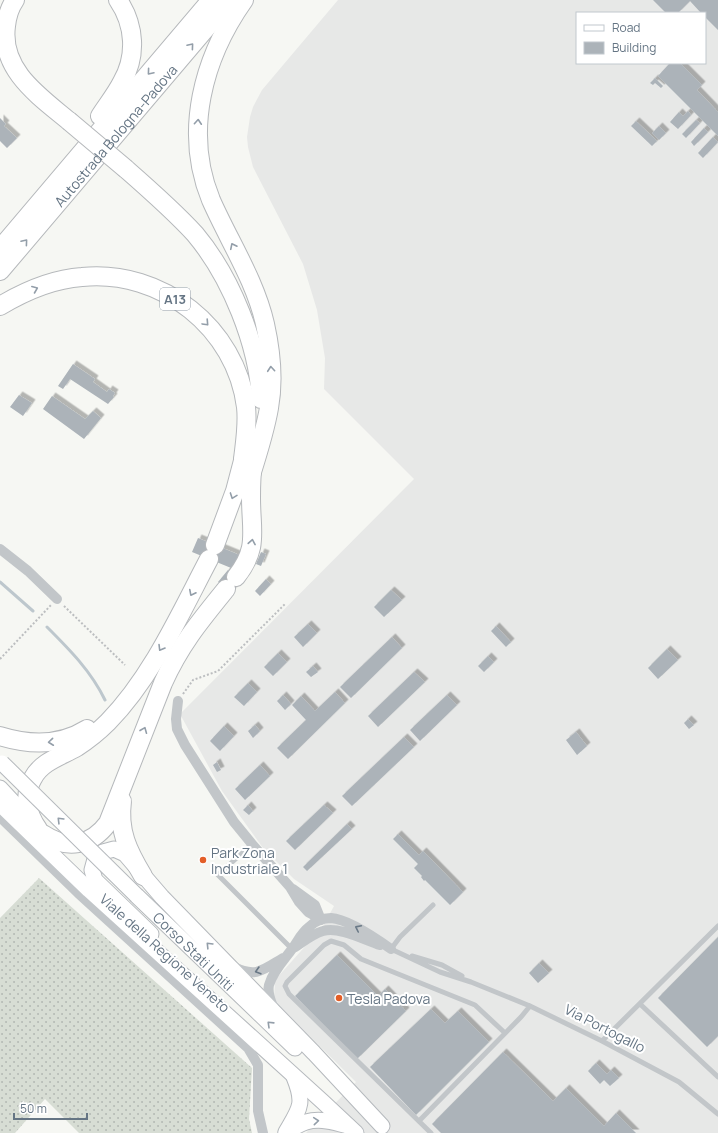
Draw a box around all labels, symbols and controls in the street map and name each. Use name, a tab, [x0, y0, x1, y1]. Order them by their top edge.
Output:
legend	[576, 12, 706, 64]
text: Road	[612, 19, 640, 36]
text: Building	[612, 39, 656, 56]
one-way arrow	[186, 44, 193, 51]
street label: Autostrada Bologna-Padova	[49, 60, 181, 210]
one-way arrow	[147, 68, 154, 75]
one-way arrow	[193, 119, 202, 125]
one-way arrow	[21, 239, 28, 246]
one-way arrow	[230, 242, 238, 250]
one-way arrow	[31, 285, 38, 293]
road number: A13	[160, 288, 190, 310]
one-way arrow	[201, 318, 209, 326]
one-way arrow	[266, 366, 275, 372]
one-way arrow	[229, 493, 237, 500]
one-way arrow	[247, 539, 255, 545]
one-way arrow	[189, 588, 196, 596]
one-way arrow	[158, 644, 165, 651]
one-way arrow	[139, 727, 147, 735]
one-way arrow	[48, 737, 54, 746]
one-way arrow	[57, 817, 65, 825]
place label: Park Zona Industriale 1	[211, 843, 288, 878]
marker: Park Zona Industriale 1	[198, 855, 208, 865]
street label: Viale della Regione Veneto	[96, 889, 234, 1017]
street label: Corso Stati Uniti	[149, 907, 239, 994]
one-way arrow	[355, 925, 362, 933]
one-way arrow	[206, 942, 214, 950]
one-way arrow	[254, 966, 261, 975]
place label: Tesla Padova	[347, 989, 430, 1008]
marker: Tesla Padova	[334, 993, 344, 1003]
street label: Via Portogallo	[561, 1000, 649, 1056]
one-way arrow	[267, 1021, 275, 1029]
scale bar	[14, 1095, 87, 1121]
text: 50 m	[20, 1100, 47, 1117]
one-way arrow	[313, 1116, 319, 1125]

